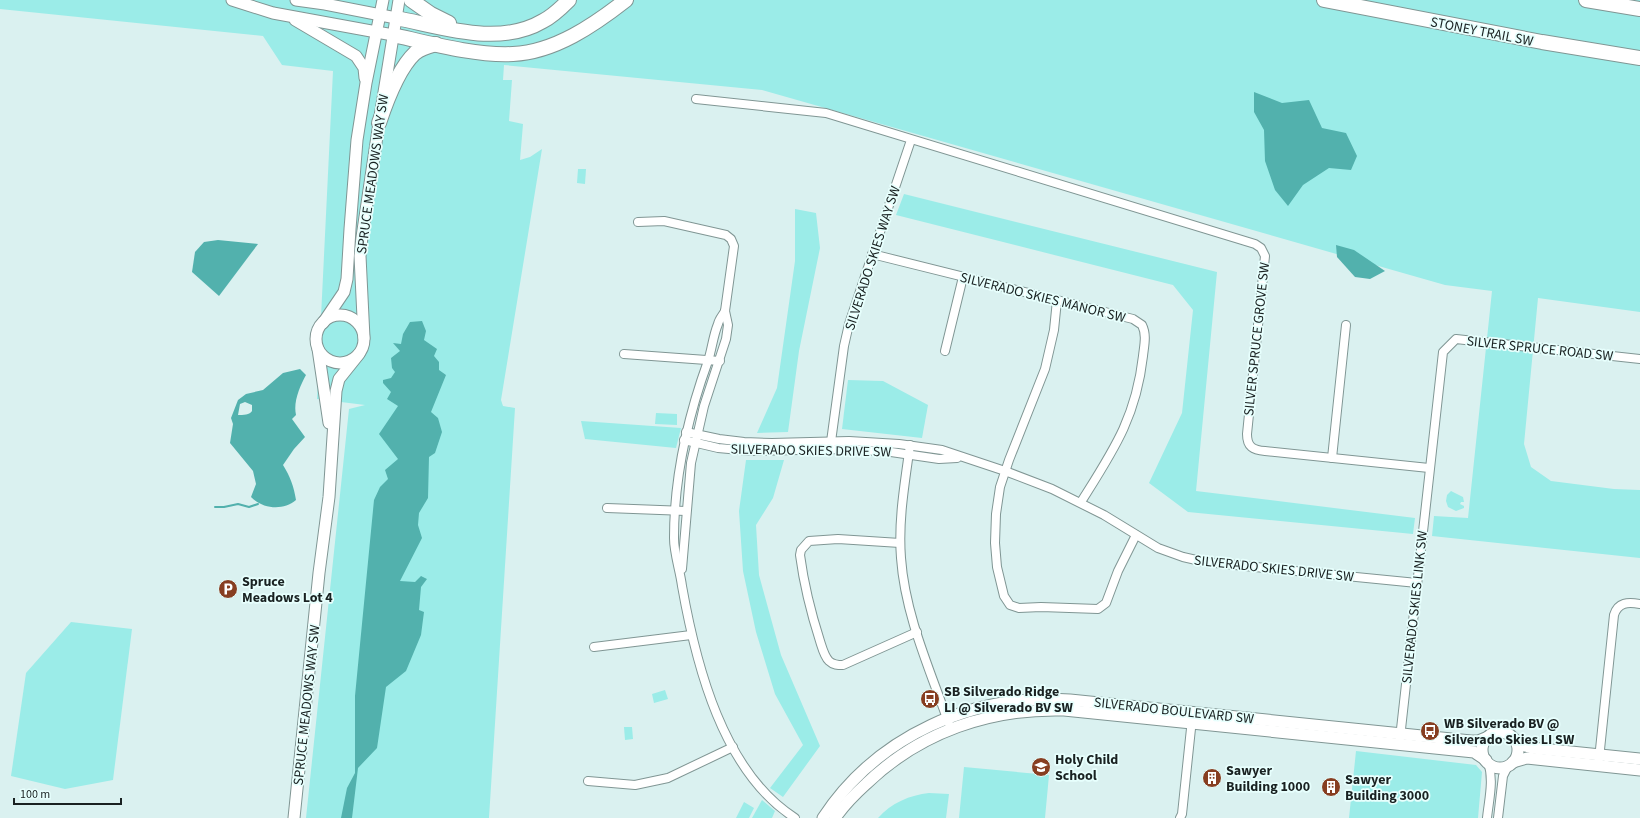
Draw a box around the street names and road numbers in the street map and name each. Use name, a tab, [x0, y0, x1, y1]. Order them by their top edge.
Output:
street label: STONEY TRAIL SW	[1429, 12, 1535, 52]
street label: SPRUCE MEADOWS WAY SW	[352, 93, 394, 255]
street label: SILVERADO SKIES WAY SW	[840, 183, 906, 333]
street label: SILVER SPRUCE GROVE SW	[1239, 261, 1275, 417]
street label: SILVERADO SKIES MANOR SW	[958, 268, 1128, 328]
street label: SILVER SPRUCE ROAD SW	[1466, 331, 1614, 367]
street label: SILVERADO SKIES DRIVE SW	[730, 440, 892, 462]
street label: SILVERADO SKIES LINK SW	[1397, 530, 1433, 685]
street label: SILVERADO SKIES DRIVE SW	[1193, 551, 1355, 587]
street label: SPRUCE MEADOWS WAY SW	[289, 624, 325, 786]
street label: SILVERADO BOULEVARD SW	[1093, 693, 1255, 729]

